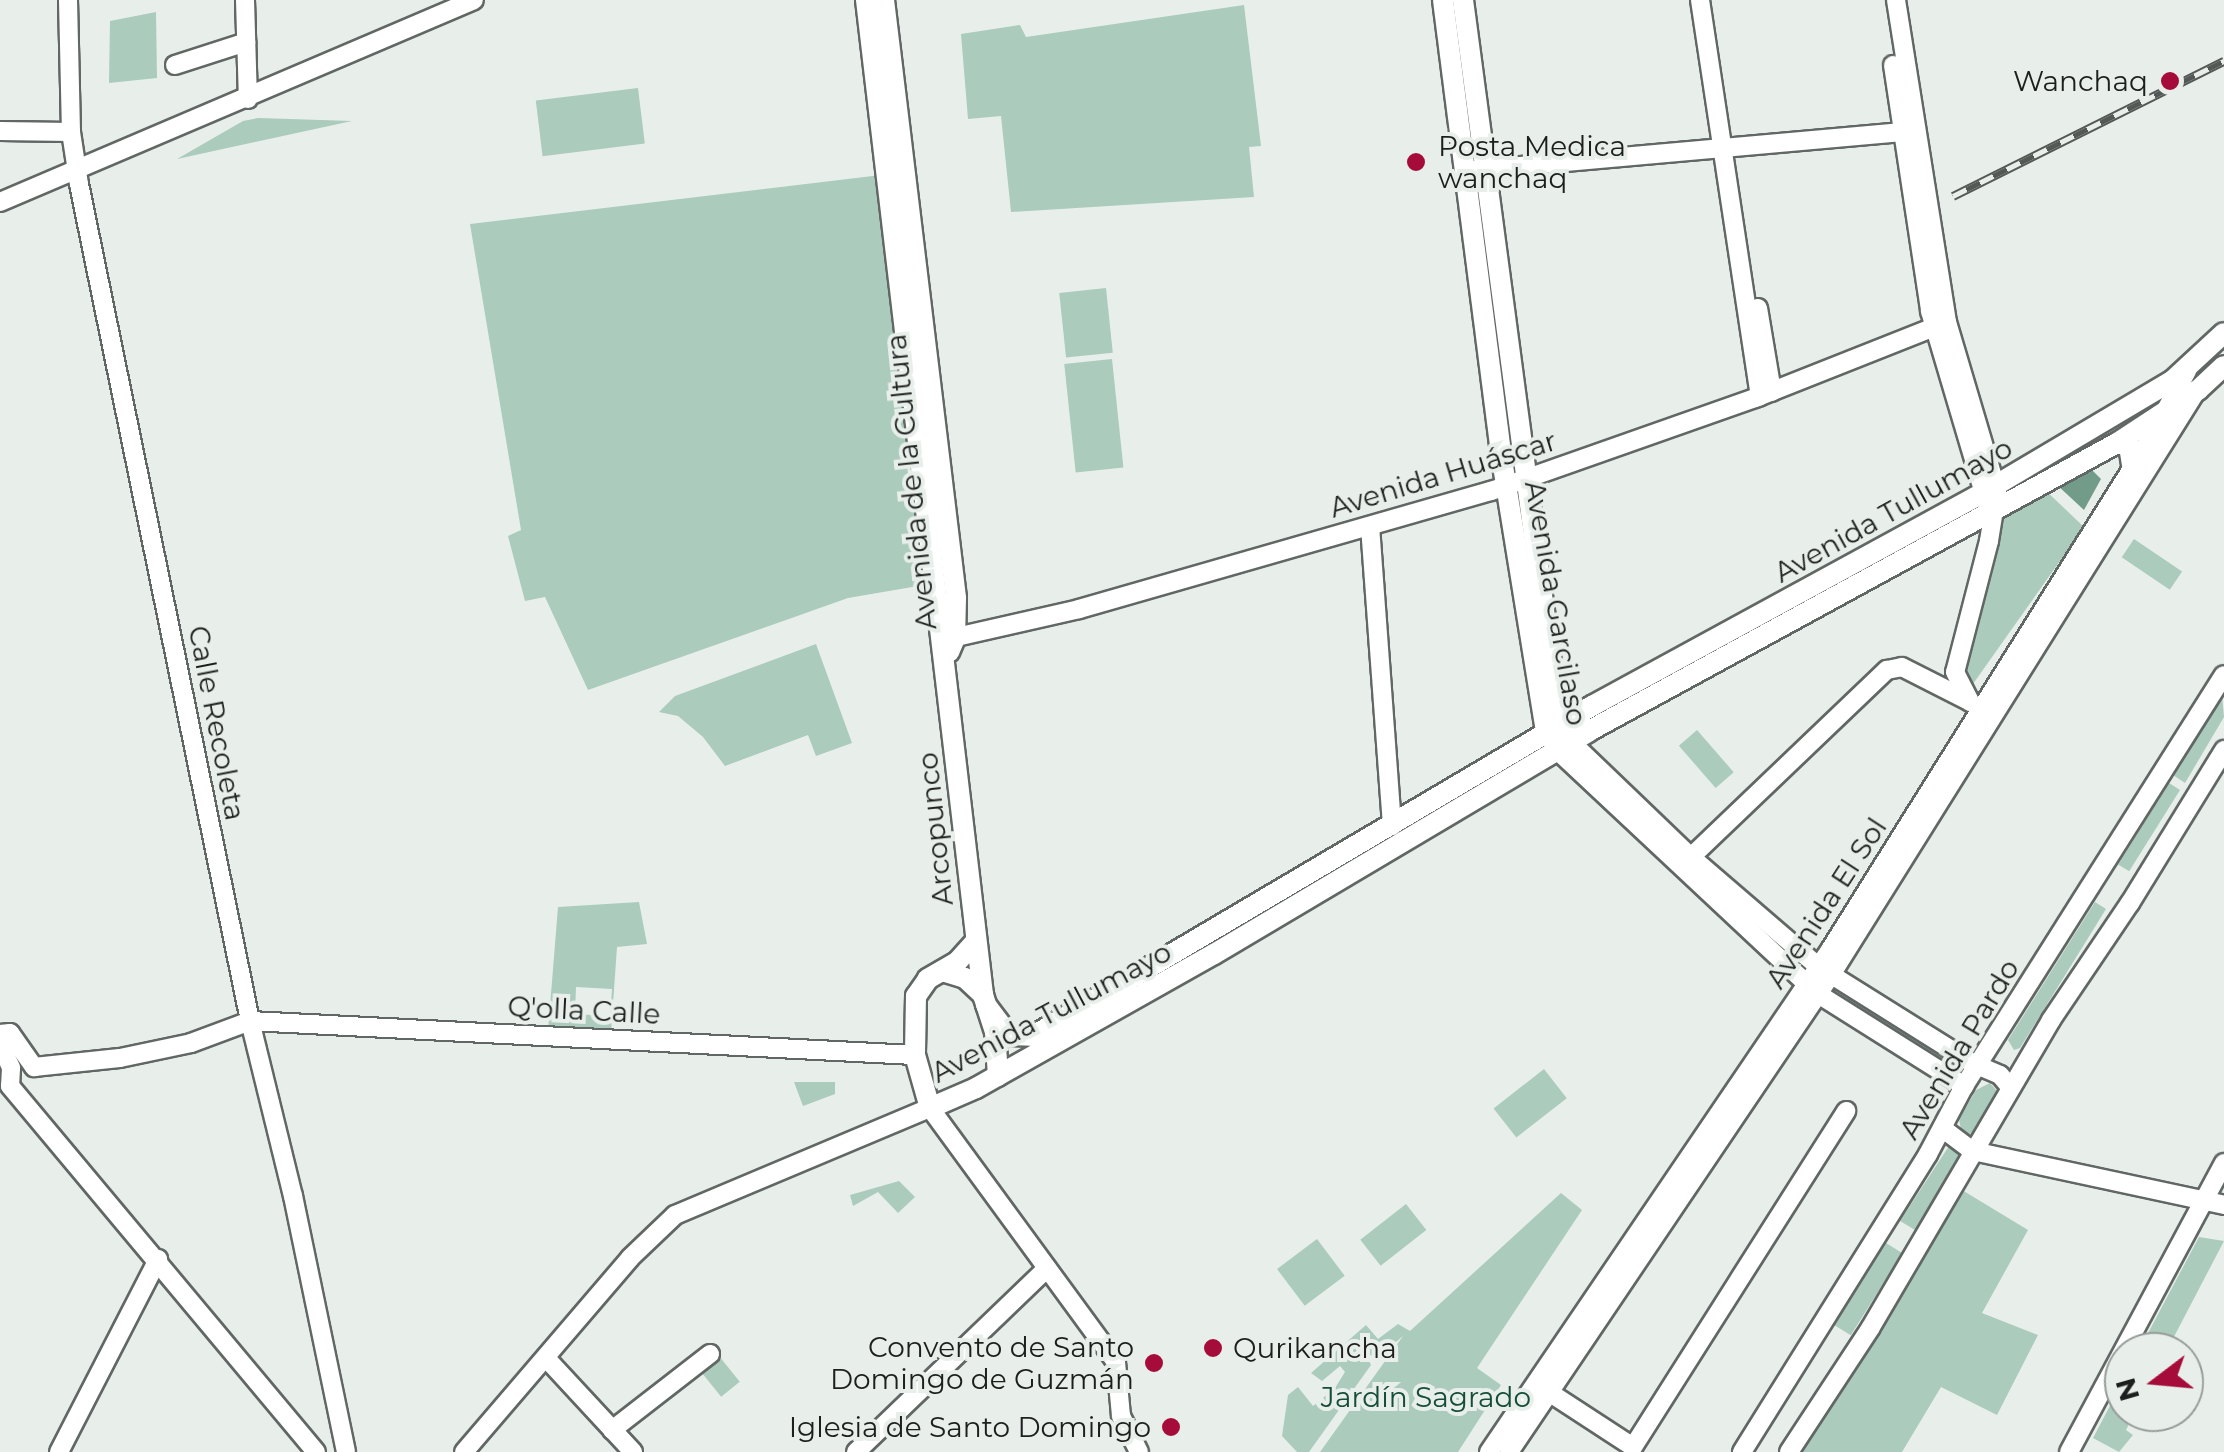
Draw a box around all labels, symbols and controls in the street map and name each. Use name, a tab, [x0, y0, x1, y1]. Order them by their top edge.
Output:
place label: Wanchaq	[2013, 64, 2148, 98]
marker: Wanchaq	[2157, 68, 2183, 94]
place label: Posta Medica wanchaq	[1438, 129, 1626, 195]
marker: Posta Medica wanchaq	[1403, 149, 1429, 175]
street label: Avenida de la Cultura	[879, 332, 943, 632]
street label: Avenida Huáscar	[1325, 423, 1561, 525]
street label: Avenida Tullumayo	[1768, 431, 2018, 589]
street label: Avenida Garcilaso	[1518, 478, 1594, 728]
street label: Calle Recoleta	[182, 623, 252, 823]
street label: Arcopunco	[910, 751, 960, 907]
street label: Avenida El Sol	[1758, 812, 1894, 994]
street label: Avenida Tullumayo	[925, 935, 1177, 1089]
street label: Avenida Pardo	[1892, 953, 2026, 1145]
street label: Q'olla Calle	[507, 989, 661, 1031]
place label: Convento de Santo Domingo de Guzmán	[830, 1330, 1134, 1396]
place label: Qurikancha	[1233, 1331, 1397, 1365]
north arrow	[2104, 1332, 2204, 1432]
marker: Qurikancha	[1202, 1337, 1224, 1359]
marker: Convento de Santo Domingo de Guzmán	[1143, 1352, 1165, 1374]
text: N	[2108, 1374, 2147, 1405]
park label: Jardín Sagrado	[1321, 1380, 1531, 1414]
place label: Iglesia de Santo Domingo	[789, 1410, 1151, 1444]
marker: Iglesia de Santo Domingo	[1160, 1416, 1182, 1438]

